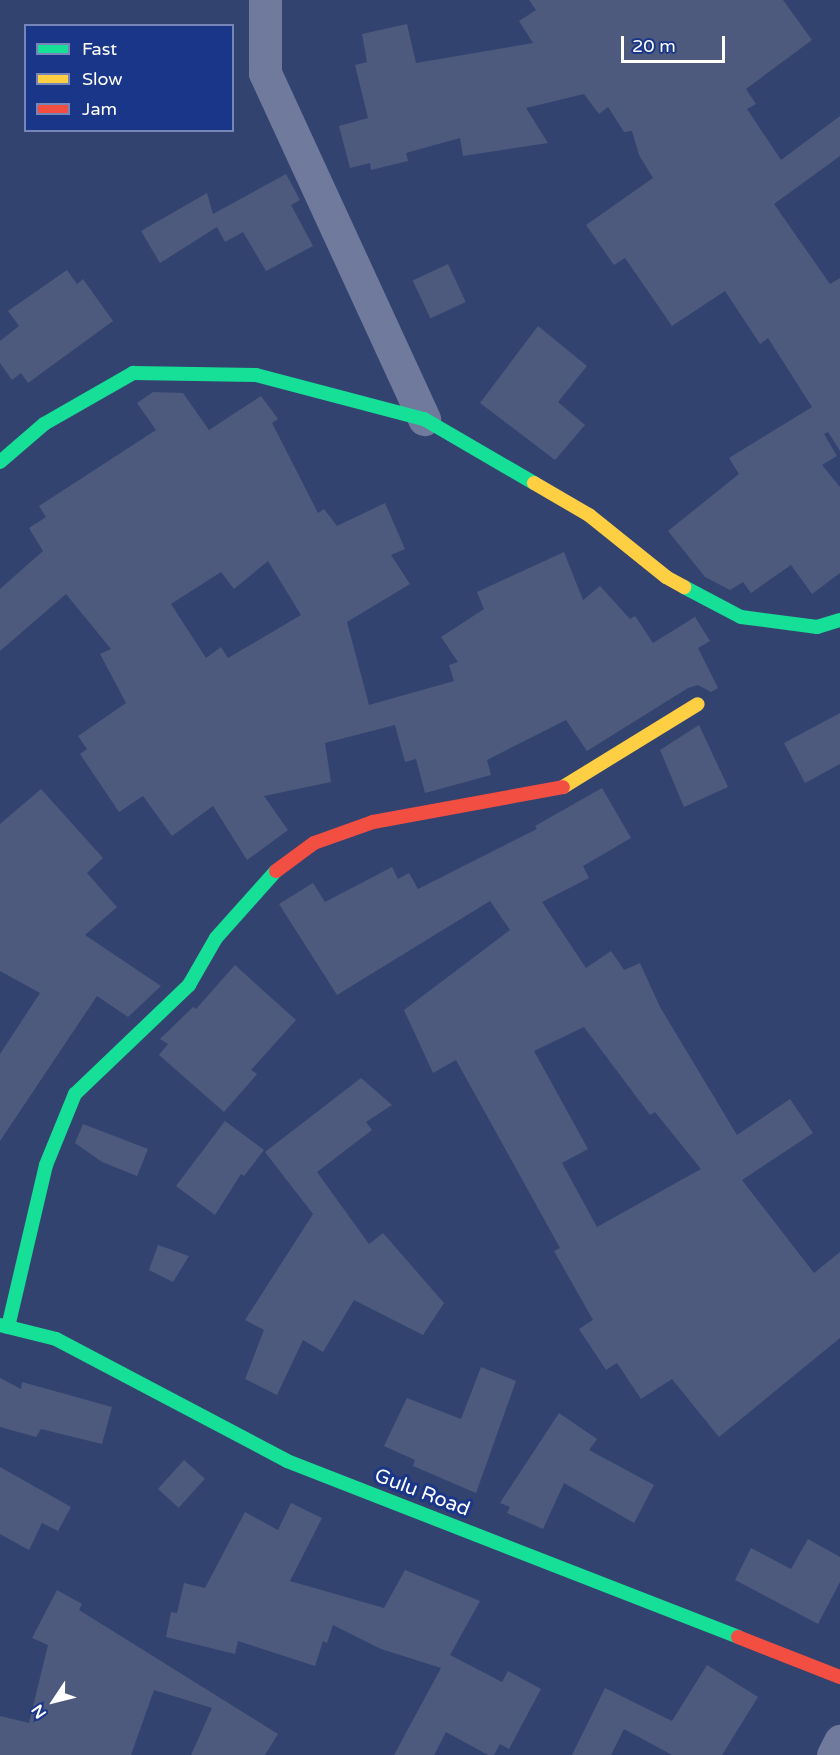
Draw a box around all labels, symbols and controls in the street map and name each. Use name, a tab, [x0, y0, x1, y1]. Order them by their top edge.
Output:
legend	[24, 24, 234, 132]
scale bar	[624, 24, 728, 62]
text: 20 m	[632, 35, 676, 57]
text: Fast	[82, 38, 117, 60]
text: Slow	[82, 68, 123, 90]
text: Jam	[82, 98, 117, 120]
street label: Gulu Road	[371, 1464, 473, 1522]
north arrow	[24, 1671, 84, 1731]
text: N	[27, 1700, 51, 1722]

